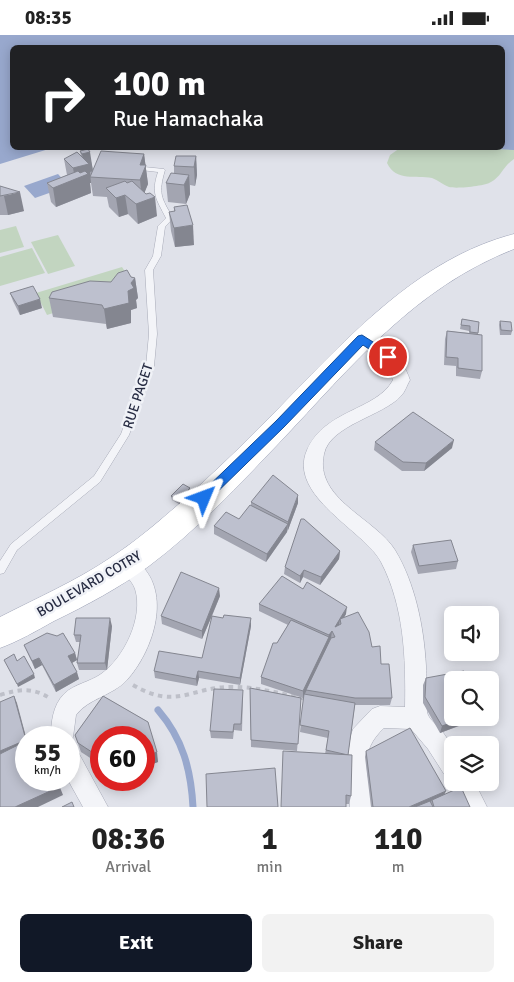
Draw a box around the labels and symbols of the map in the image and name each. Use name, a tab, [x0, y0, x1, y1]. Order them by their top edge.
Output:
pin	[367, 336, 409, 378]
street label: RUE PAGET	[119, 361, 157, 431]
position arrow	[177, 471, 229, 523]
street label: BOULEVARD COTRY	[34, 547, 144, 621]
speed limit sign: 60	[90, 726, 155, 791]

